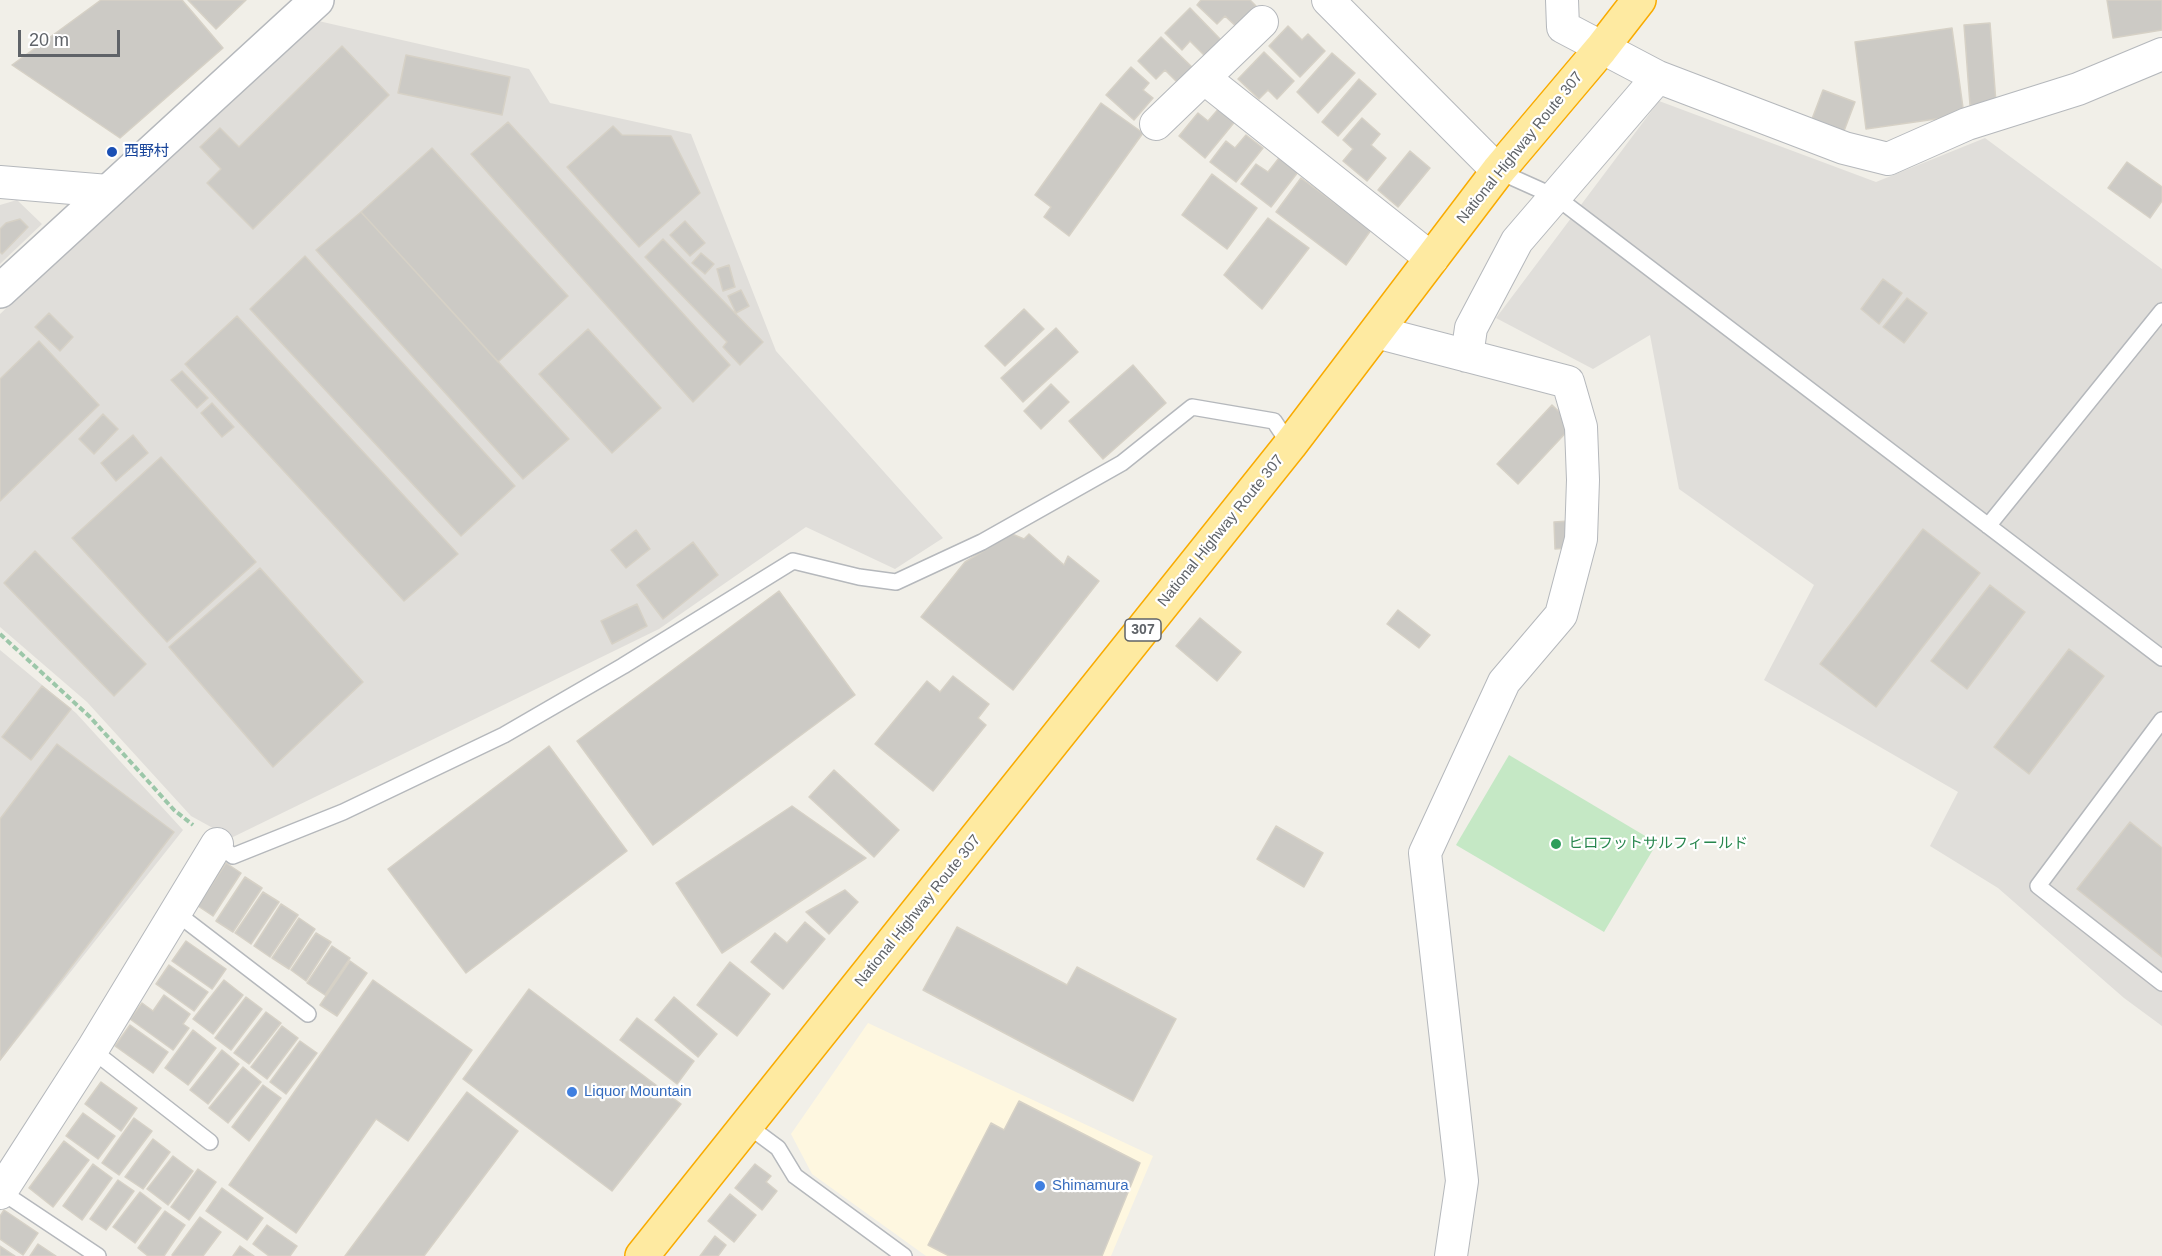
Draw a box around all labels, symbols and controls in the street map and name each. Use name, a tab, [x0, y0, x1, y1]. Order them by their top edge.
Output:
scale bar	[21, 18, 123, 56]
text: 20 m	[29, 30, 69, 50]
street label: National Highway Route 307	[1453, 68, 1587, 228]
place label: 西野村	[124, 143, 169, 161]
marker: 西野村	[105, 145, 119, 159]
street label: National Highway Route 307	[1154, 451, 1288, 611]
road number: 307	[1125, 619, 1161, 641]
street label: National Highway Route 307	[851, 831, 985, 991]
place label: ヒロフットサルフィールド	[1568, 835, 1748, 853]
marker: ヒロフットサルフィールド	[1549, 837, 1563, 851]
place label: Liquor Mountain	[584, 1083, 692, 1101]
marker: Liquor Mountain	[565, 1085, 579, 1099]
place label: Shimamura	[1052, 1177, 1129, 1195]
marker: Shimamura	[1033, 1179, 1047, 1193]

